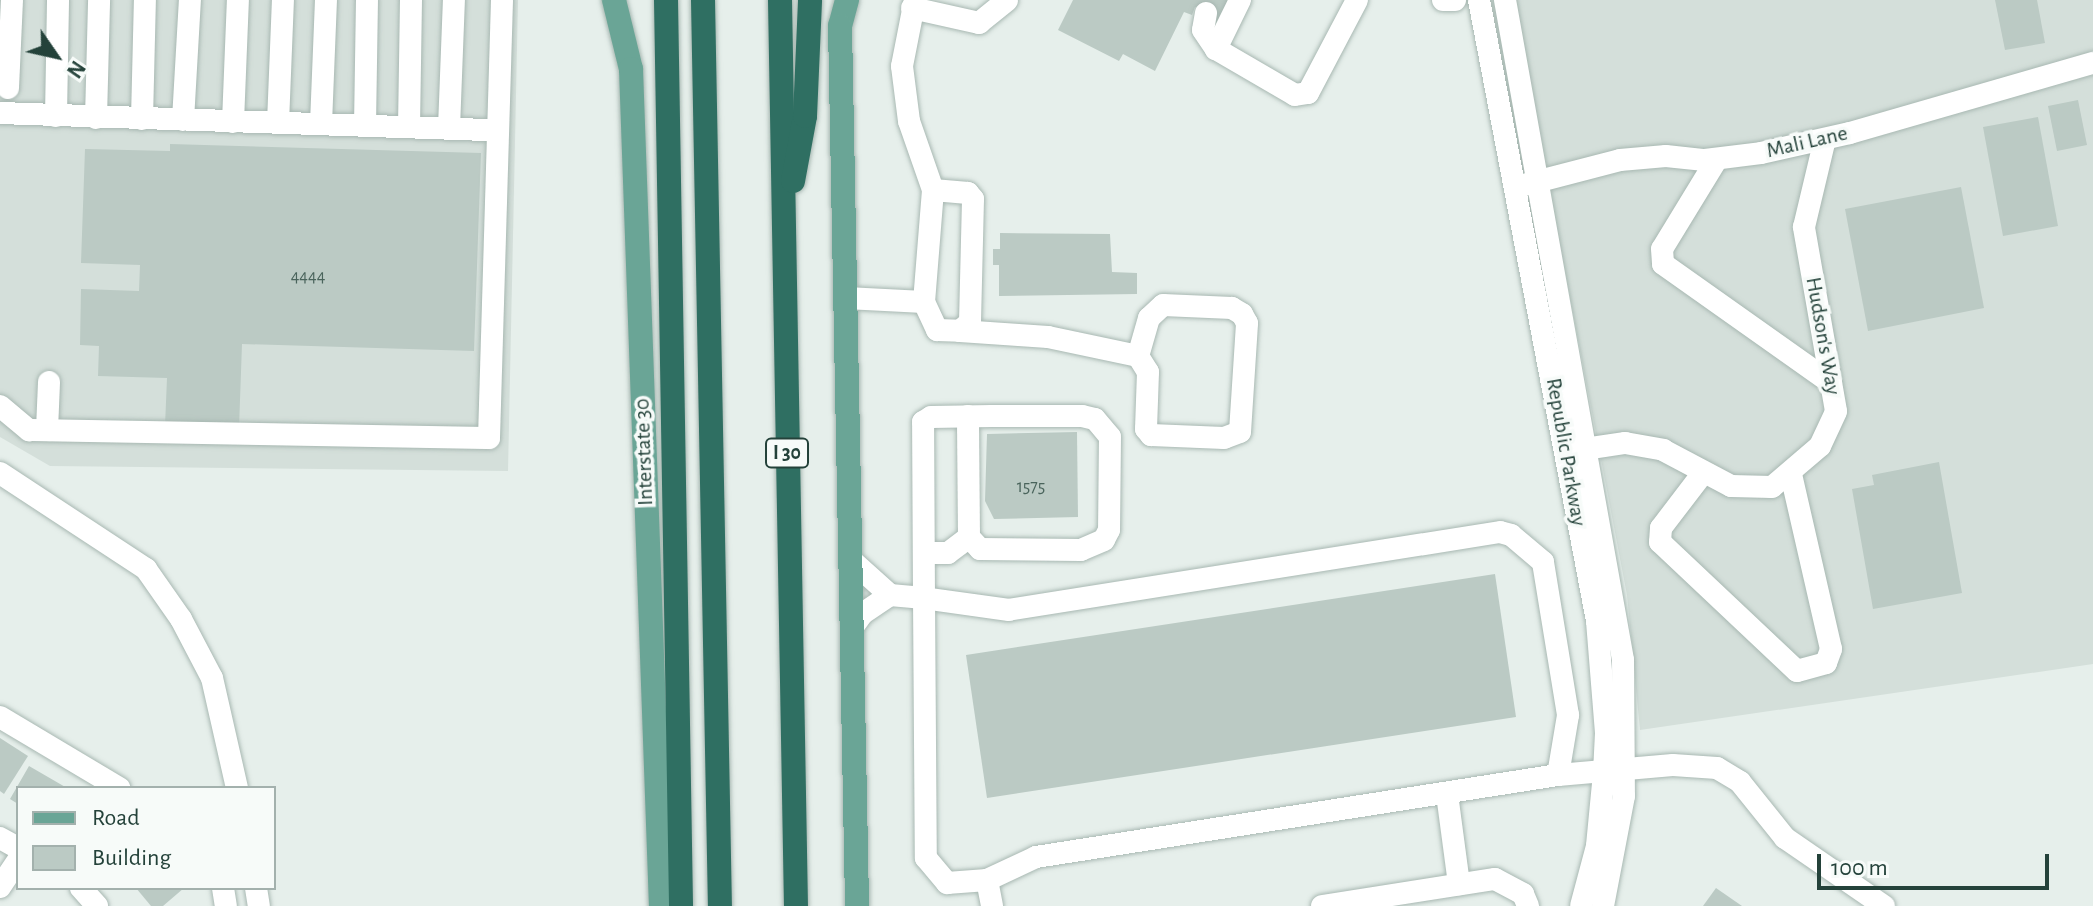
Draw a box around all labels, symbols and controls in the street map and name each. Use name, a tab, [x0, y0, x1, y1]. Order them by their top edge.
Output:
north arrow	[16, 16, 96, 96]
text: N	[63, 57, 89, 82]
street label: Mali Lane	[1764, 120, 1850, 164]
house number: 4444	[291, 266, 325, 288]
street label: Hudson's Way	[1800, 275, 1846, 397]
street label: Republic Parkway	[1540, 376, 1592, 528]
street label: Interstate 30	[629, 398, 659, 506]
road number: I 30	[765, 437, 809, 469]
house number: 1575	[1017, 476, 1045, 498]
legend	[16, 786, 276, 890]
text: Road	[92, 806, 140, 830]
scale bar	[1821, 838, 2053, 888]
text: Building	[92, 846, 171, 870]
text: 100 m	[1831, 856, 1888, 880]

